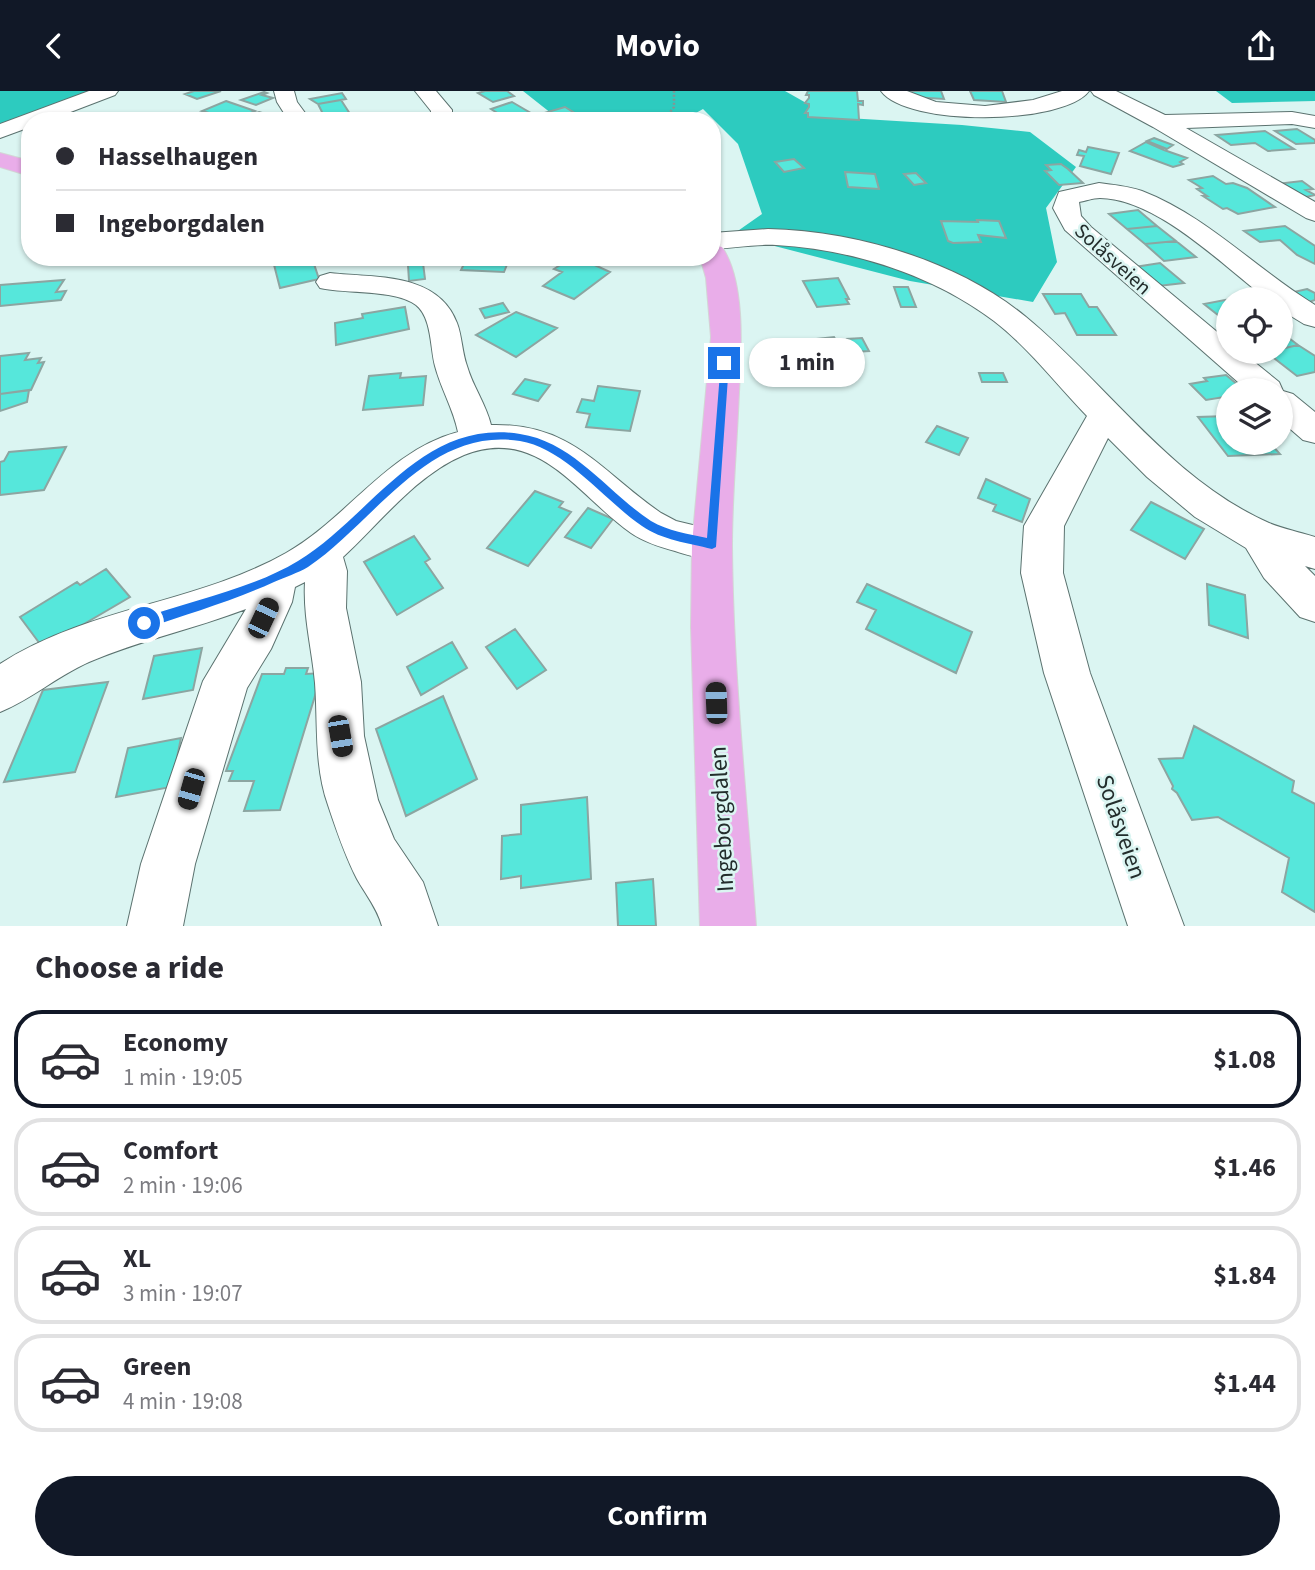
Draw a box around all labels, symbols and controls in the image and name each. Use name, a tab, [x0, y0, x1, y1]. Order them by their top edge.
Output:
text: Movio	[615, 23, 700, 69]
icon: back	[35, 27, 73, 65]
icon: share	[1242, 27, 1280, 65]
text: Hasselhaugen	[98, 138, 258, 175]
text: Ingeborgdalen	[98, 205, 265, 242]
street label: Solåsveien	[1068, 216, 1158, 302]
map controls	[1216, 287, 1293, 455]
button: locate	[1216, 287, 1293, 364]
callout: 1 min	[748, 338, 864, 387]
text: 1 min	[779, 346, 835, 379]
route end	[708, 347, 740, 379]
button: layers	[1216, 378, 1293, 455]
car	[245, 595, 282, 641]
route start	[128, 607, 160, 639]
car	[705, 682, 728, 724]
car	[327, 713, 354, 759]
street label: Ingeborgdalen	[701, 745, 743, 893]
car	[176, 766, 207, 812]
street label: Solåsveien	[1087, 770, 1155, 884]
text: Choose a ride	[35, 945, 224, 991]
text: Economy	[123, 1024, 228, 1061]
icon: car	[39, 1028, 102, 1091]
text: $1.08	[1213, 1041, 1276, 1078]
text: 1 min · 19:05	[123, 1061, 243, 1094]
text: Comfort	[123, 1132, 218, 1169]
icon: car	[39, 1136, 102, 1199]
text: $1.46	[1213, 1149, 1276, 1186]
text: 2 min · 19:06	[123, 1169, 243, 1202]
text: XL	[123, 1240, 151, 1277]
icon: car	[39, 1244, 102, 1307]
text: $1.84	[1213, 1257, 1276, 1294]
text: 3 min · 19:07	[123, 1277, 243, 1310]
text: Green	[123, 1348, 191, 1385]
icon: car	[39, 1352, 102, 1415]
text: $1.44	[1213, 1365, 1276, 1402]
text: 4 min · 19:08	[123, 1385, 243, 1418]
button: Confirm	[35, 1476, 1280, 1556]

